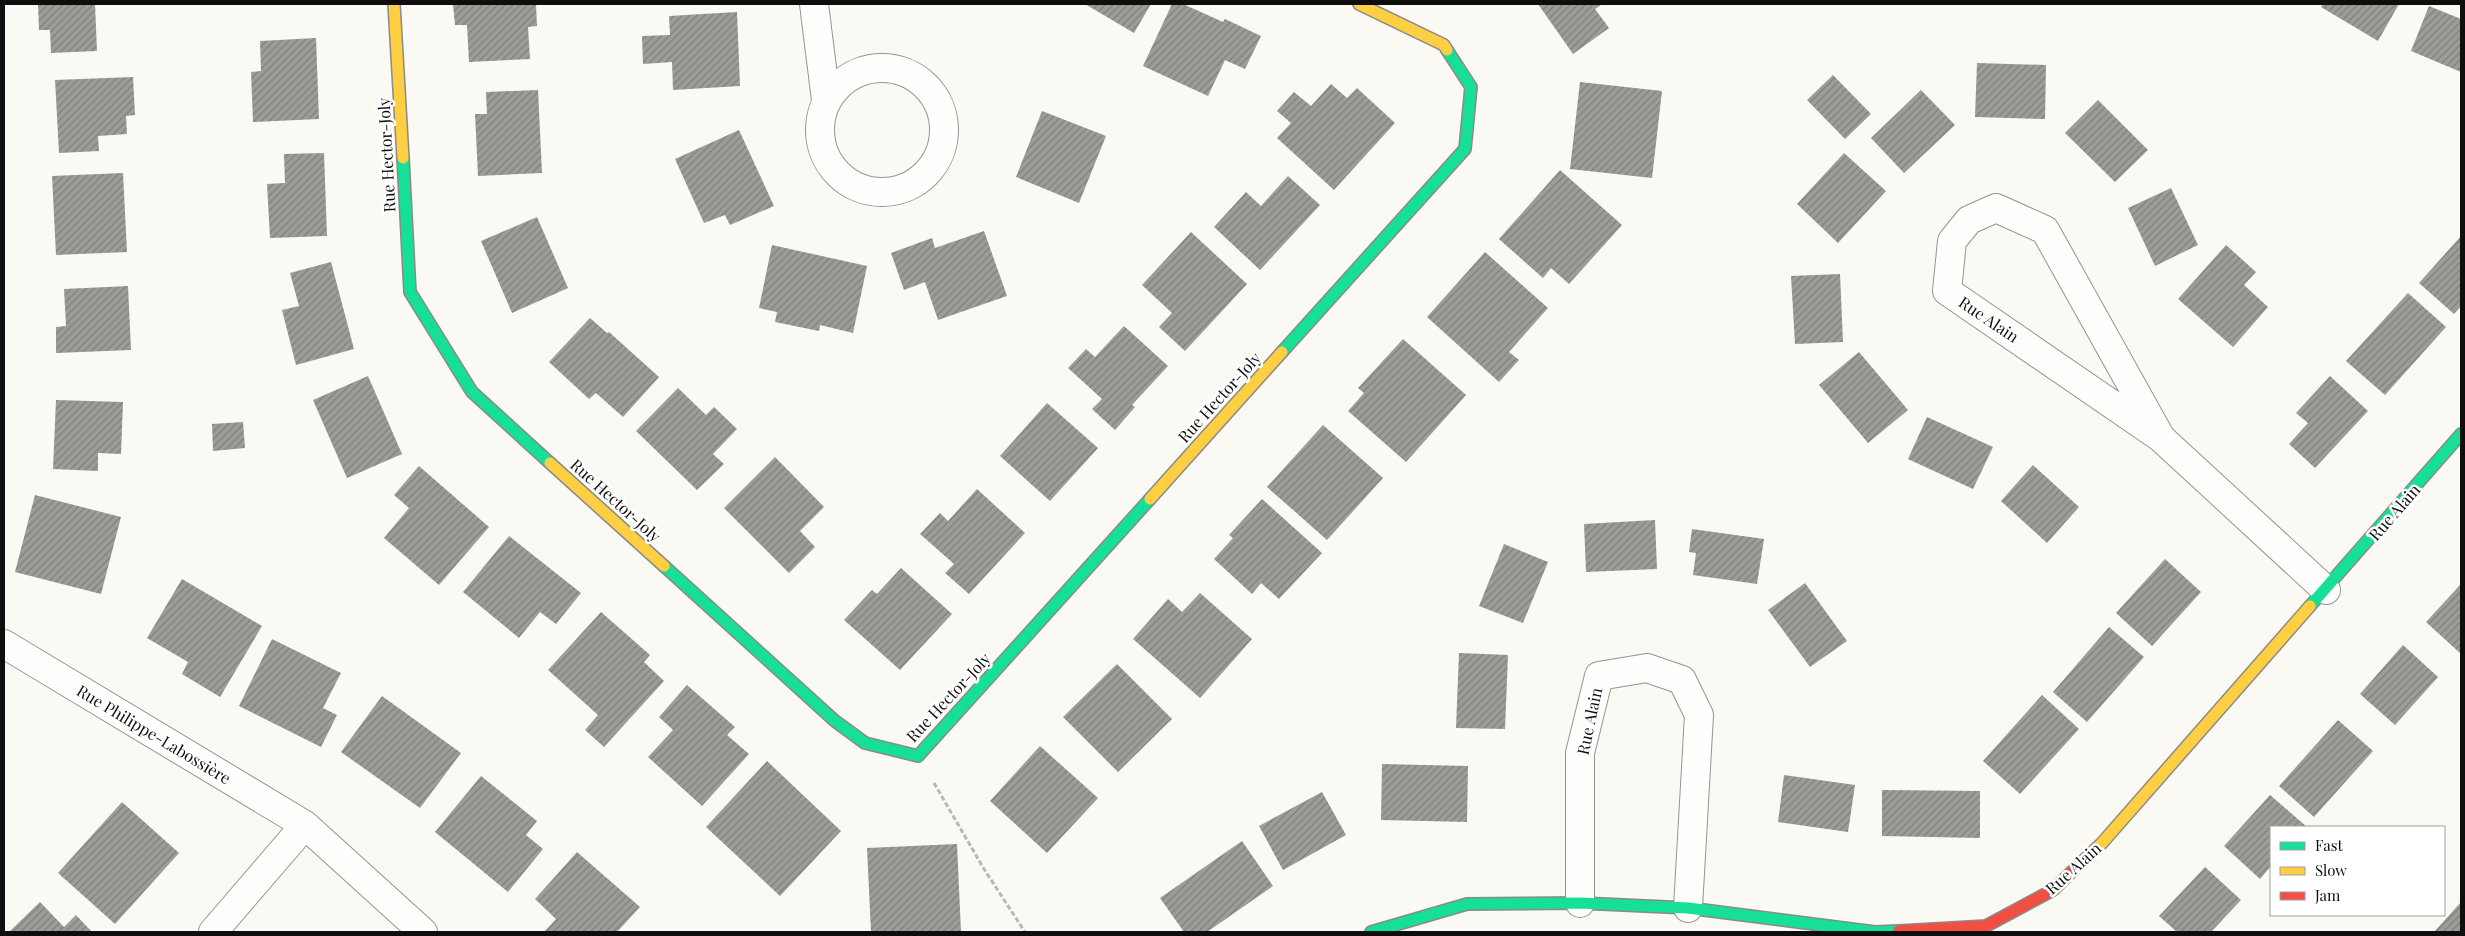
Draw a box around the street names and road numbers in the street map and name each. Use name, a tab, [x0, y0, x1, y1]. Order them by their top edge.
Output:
street label: Rue Hector-Joly	[373, 97, 399, 213]
street label: Rue Alain	[1955, 291, 2023, 347]
street label: Rue Hector-Joly	[1173, 347, 1265, 447]
street label: Rue Hector-Joly	[566, 454, 666, 546]
street label: Rue Alain	[2364, 479, 2425, 545]
street label: Rue Hector-Joly	[901, 648, 995, 746]
street label: Rue Philippe-Labossière	[73, 680, 235, 788]
street label: Rue Alain	[1572, 685, 1606, 756]
street label: Rue Alain	[2041, 837, 2106, 899]

